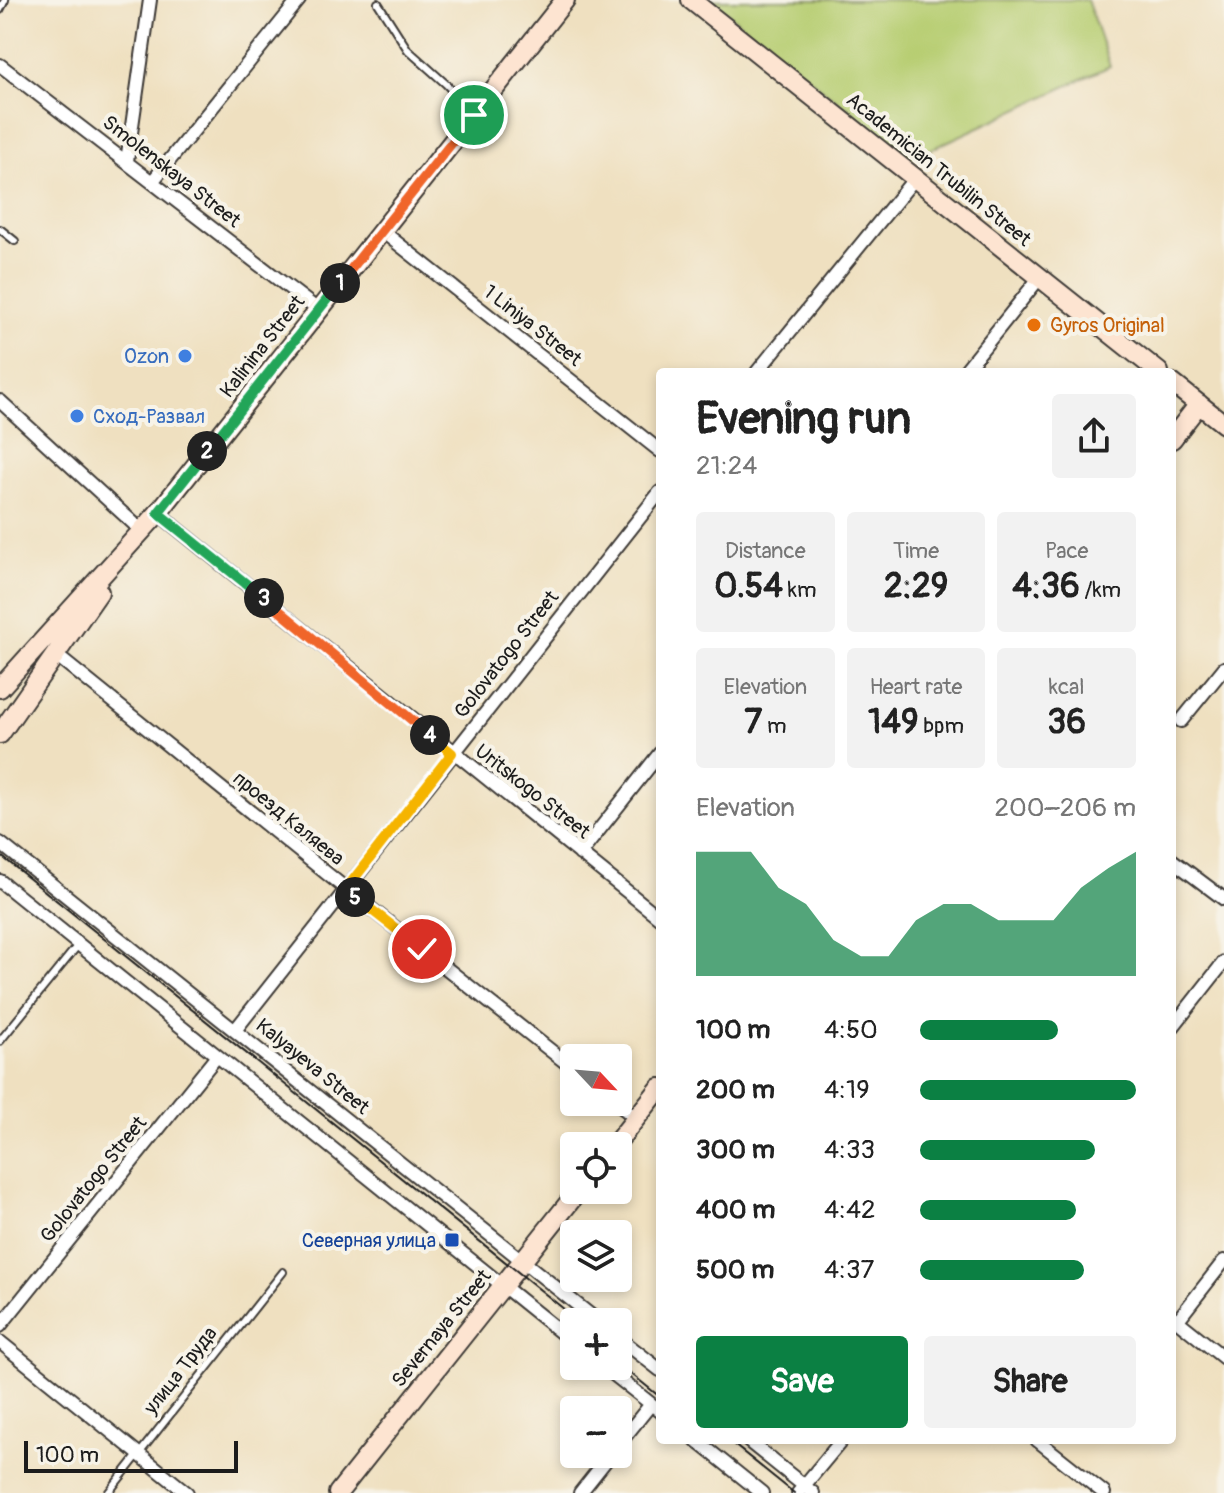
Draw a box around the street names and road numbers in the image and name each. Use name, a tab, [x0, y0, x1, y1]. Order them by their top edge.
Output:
street label: Academician Trubilin Street	[841, 87, 1037, 252]
street label: Smolenskaya Street	[98, 110, 246, 234]
street label: 1 Liniya Street	[478, 279, 588, 372]
street label: Kalinina Street	[215, 289, 311, 403]
street label: Golovatogo Street	[449, 585, 565, 723]
street label: Uritskogo Street	[470, 739, 596, 845]
street label: проезд Каляева	[228, 766, 349, 871]
street label: Kalyayeva Street	[251, 1013, 375, 1120]
street label: Golovatogo Street	[35, 1110, 153, 1248]
street label: Severnaya Street	[386, 1264, 497, 1392]
street label: улица Труда	[138, 1321, 222, 1420]

